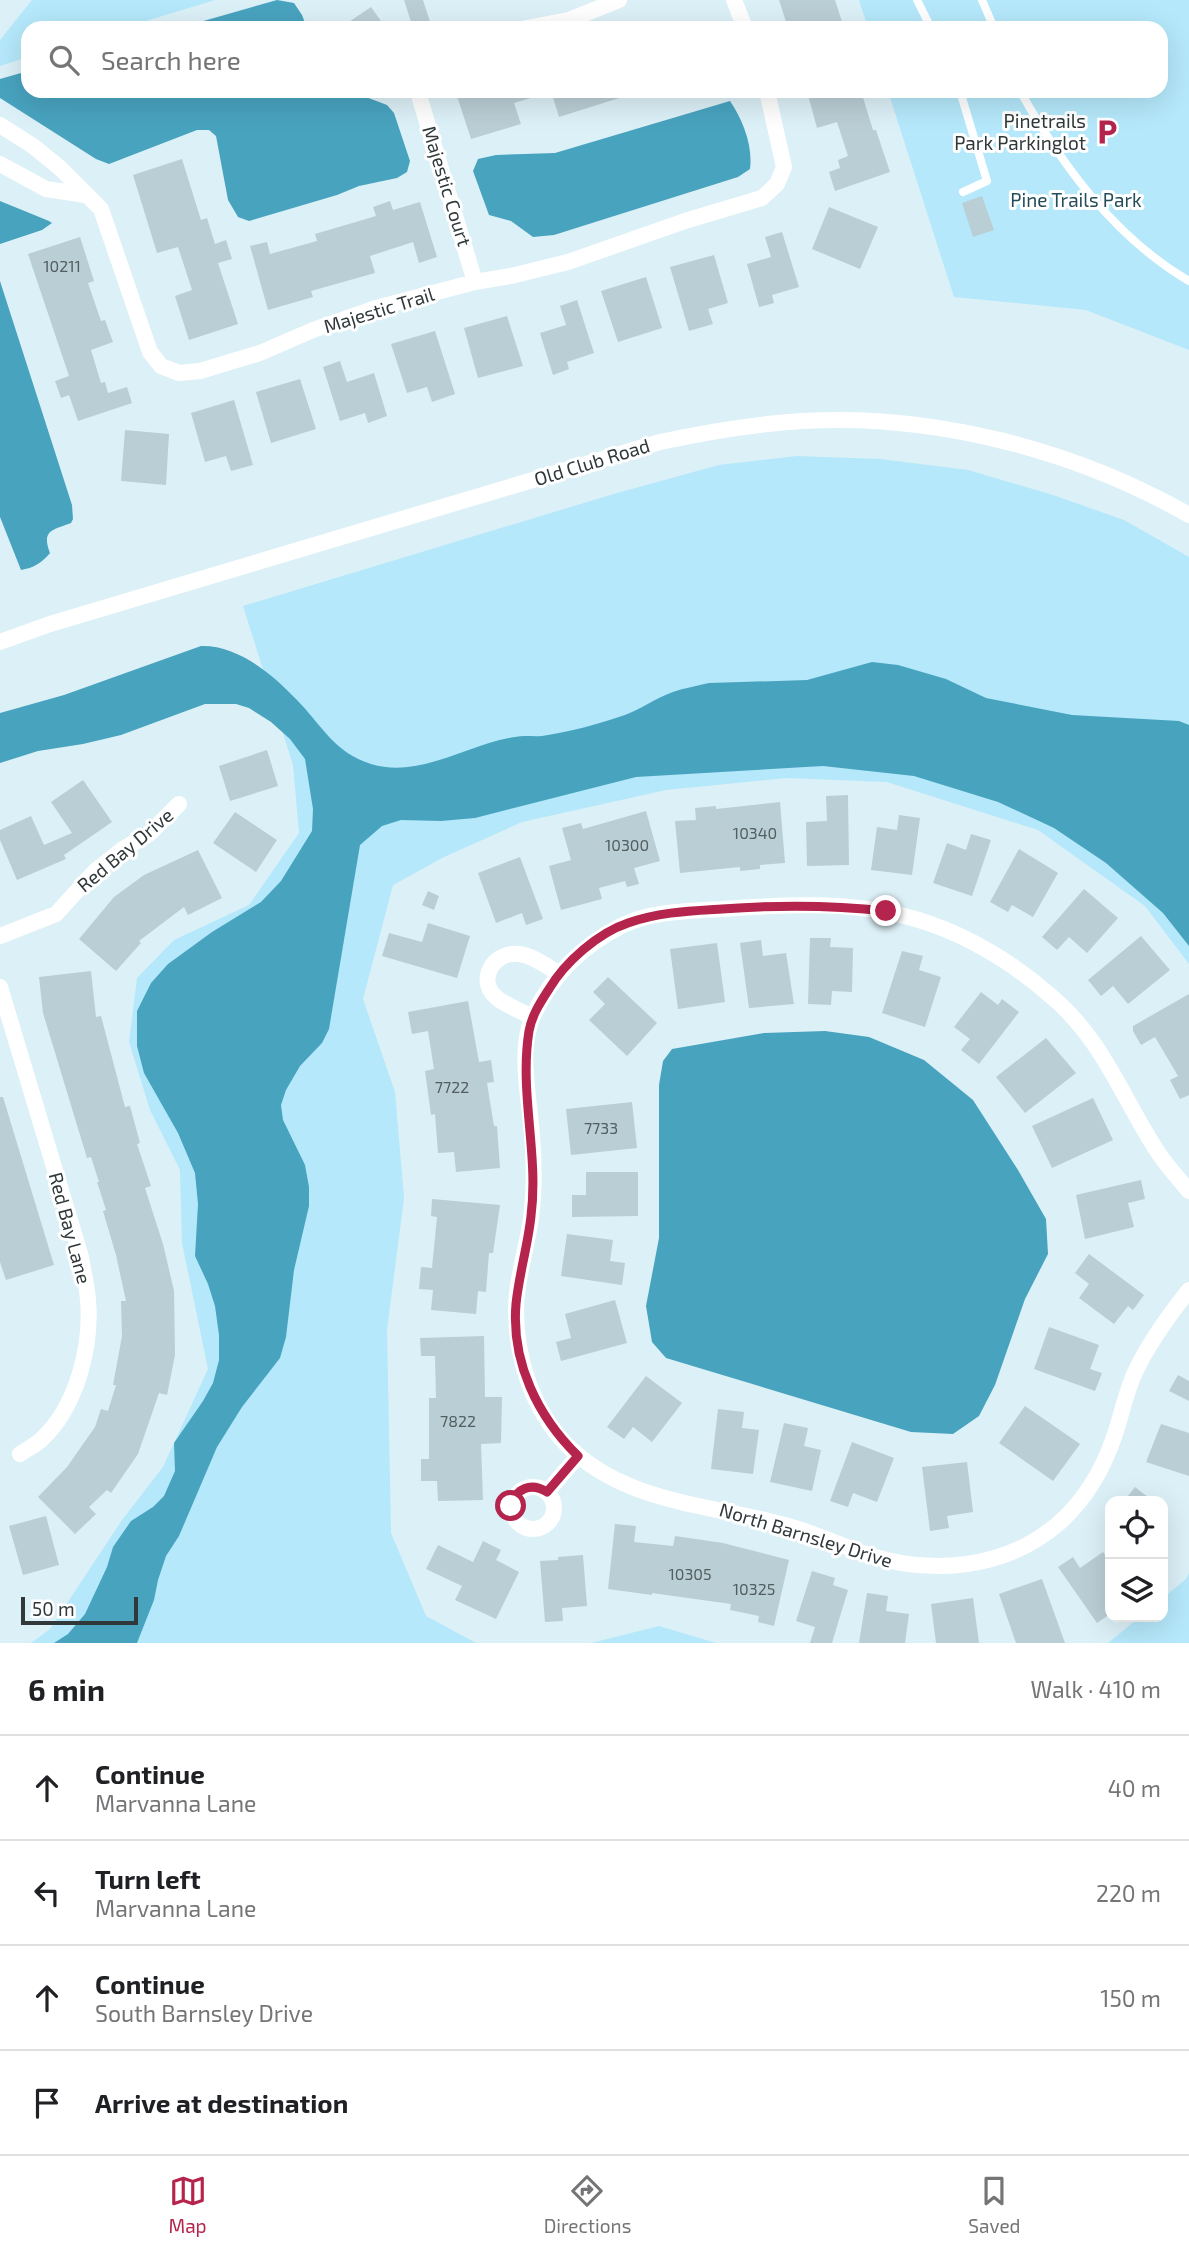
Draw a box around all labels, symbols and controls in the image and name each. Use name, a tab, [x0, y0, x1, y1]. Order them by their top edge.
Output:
search box	[21, 21, 1168, 98]
icon: search	[45, 41, 83, 79]
text: Search here	[101, 44, 241, 75]
place label: Pinetrails Park Parkinglot	[954, 109, 1086, 154]
parking icon: Pinetrails Park Parkinglot	[1092, 117, 1122, 147]
street label: Majestic Court	[418, 123, 477, 249]
park label: Pine Trails Park	[1010, 188, 1142, 211]
house number: 10211	[43, 256, 81, 275]
street label: Majestic Trail	[321, 282, 437, 337]
street label: Old Club Road	[531, 433, 652, 490]
street label: Red Bay Drive	[72, 803, 177, 896]
house number: 10340	[733, 823, 777, 842]
house number: 10300	[605, 835, 649, 854]
route end	[870, 895, 901, 926]
house number: 7722	[435, 1077, 469, 1096]
house number: 7733	[584, 1118, 618, 1137]
street label: Red Bay Lane	[45, 1170, 96, 1286]
house number: 7822	[440, 1411, 476, 1430]
route start	[495, 1490, 526, 1521]
map controls	[1105, 1496, 1168, 1622]
button: locate	[1105, 1496, 1168, 1559]
street label: North Barnsley Drive	[717, 1497, 895, 1572]
button: layers	[1105, 1559, 1168, 1622]
house number: 10305	[668, 1564, 712, 1583]
house number: 10325	[733, 1579, 775, 1598]
scale bar	[21, 1594, 138, 1626]
text: 50 m	[32, 1597, 75, 1620]
text: 6 min	[28, 1671, 105, 1707]
text: Walk · 410 m	[1030, 1675, 1161, 1703]
text: Continue	[95, 1758, 205, 1789]
icon: ahead	[28, 1769, 66, 1807]
text: 40 m	[1108, 1774, 1161, 1802]
text: Marvanna Lane	[95, 1789, 256, 1817]
text: Turn left	[95, 1863, 201, 1894]
icon: left	[28, 1874, 66, 1912]
text: 220 m	[1096, 1879, 1161, 1907]
text: Marvanna Lane	[95, 1894, 256, 1922]
text: Continue	[95, 1968, 205, 1999]
icon: ahead	[28, 1979, 66, 2017]
text: 150 m	[1100, 1984, 1161, 2012]
text: South Barnsley Drive	[95, 1999, 313, 2027]
icon: arrive	[28, 2084, 66, 2122]
text: Arrive at destination	[95, 2087, 348, 2118]
tab: Map	[169, 2172, 207, 2237]
tab: Directions	[544, 2172, 631, 2237]
tab: Saved	[968, 2172, 1020, 2237]

